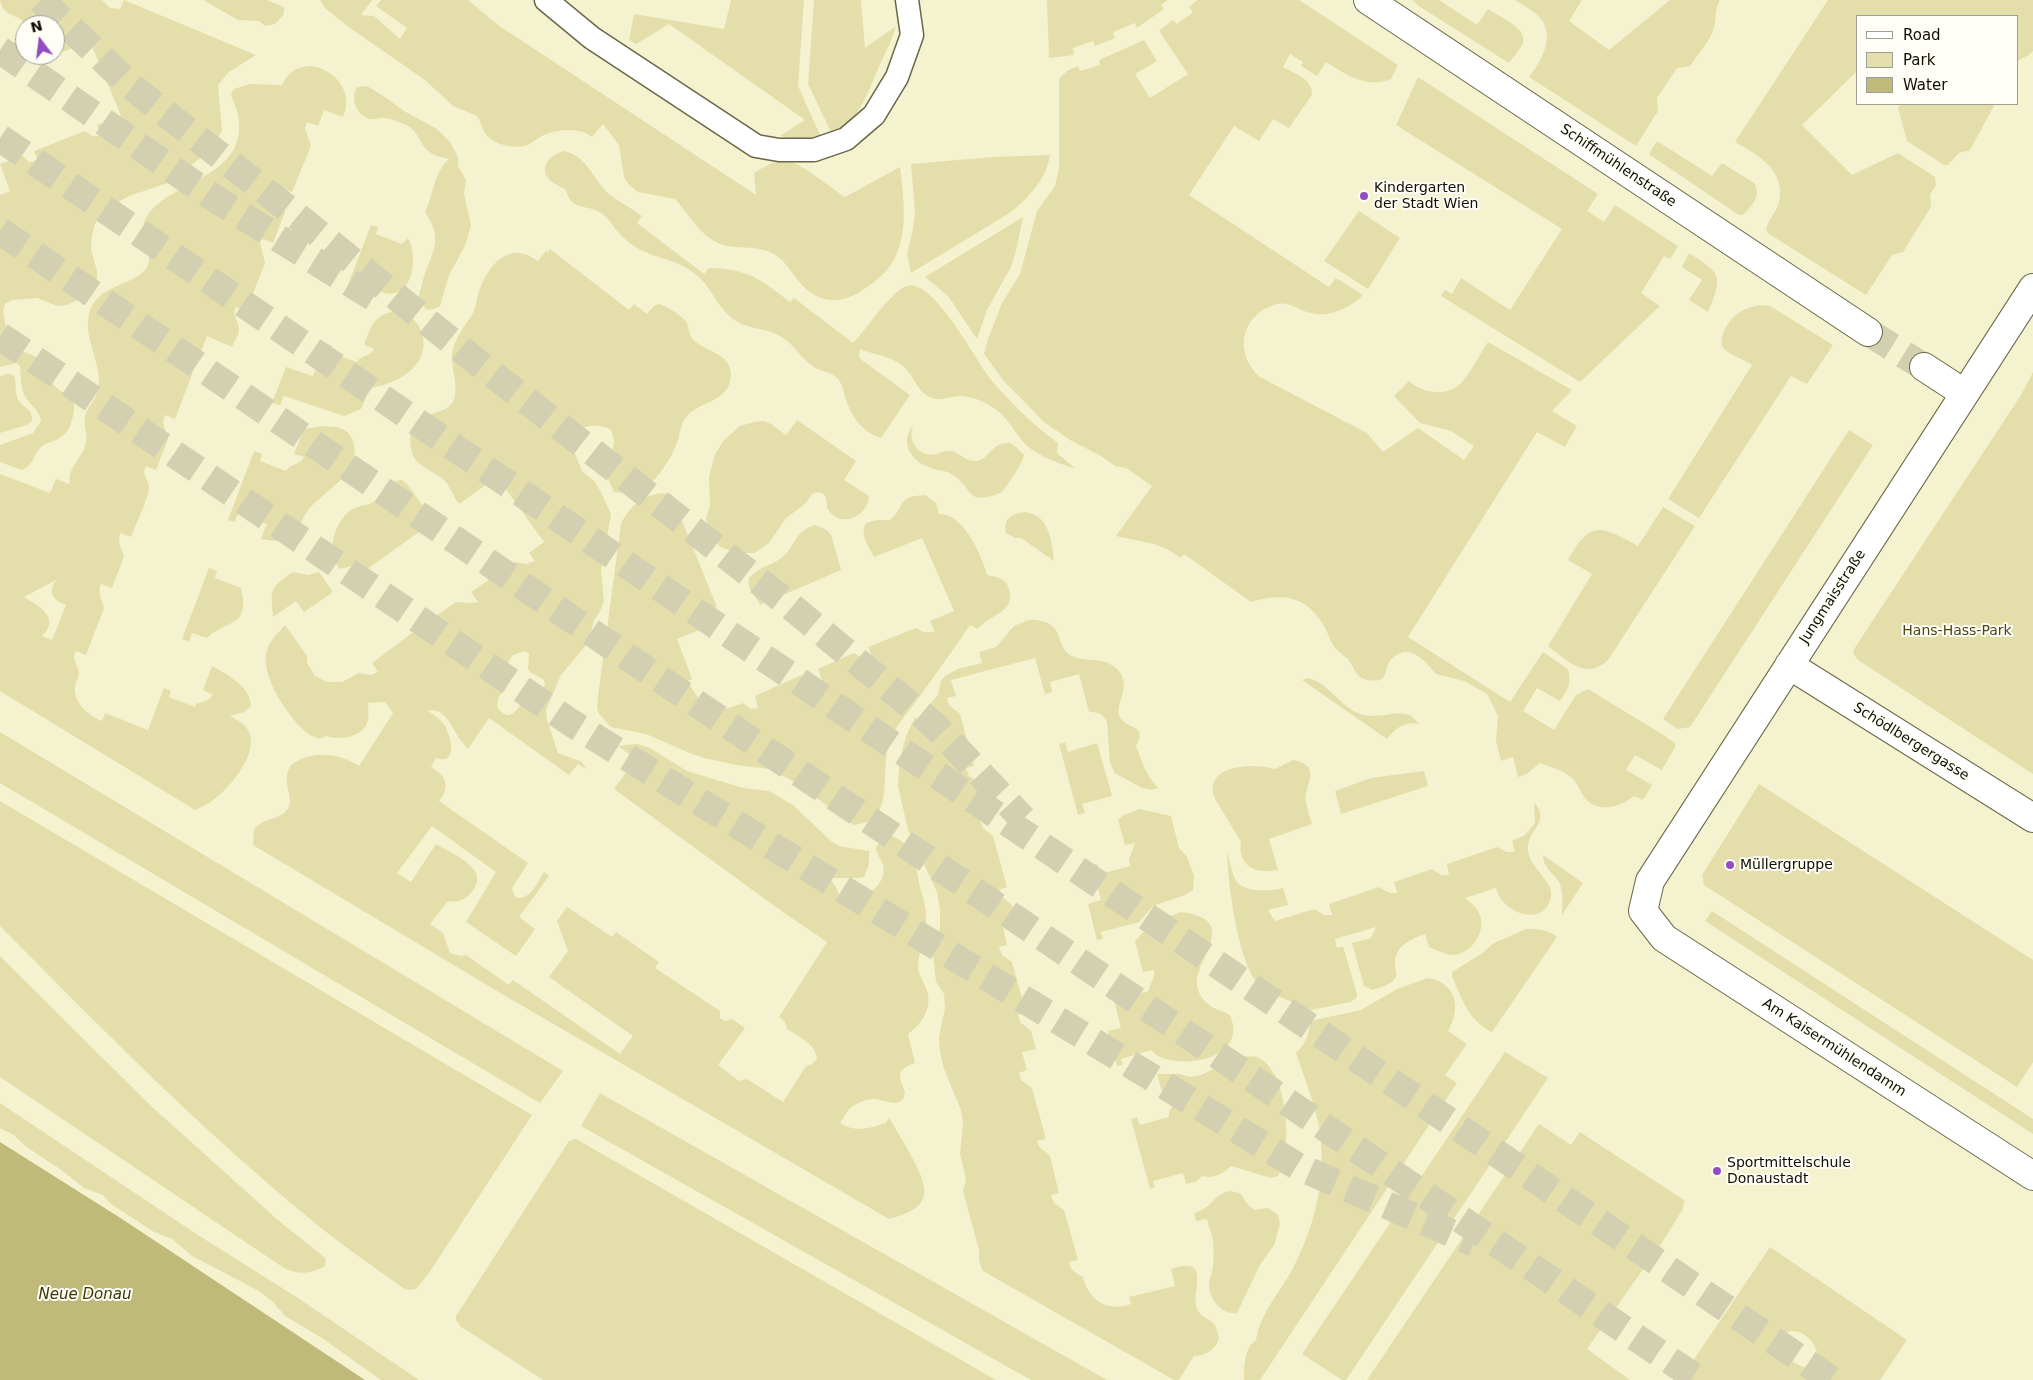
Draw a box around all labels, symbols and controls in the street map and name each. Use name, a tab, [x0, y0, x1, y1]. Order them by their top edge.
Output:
north arrow	[15, 15, 65, 65]
legend	[1856, 15, 2018, 105]
text: N	[29, 17, 44, 36]
text: Road	[1903, 26, 1941, 44]
text: Park	[1903, 51, 1935, 69]
text: Water	[1903, 76, 1947, 94]
street label: Schiffmühlenstraße	[1557, 121, 1679, 211]
place label: Kindergarten der Stadt Wien	[1374, 180, 1478, 212]
marker: Kindergarten der Stadt Wien	[1358, 190, 1370, 202]
street label: Jungmaisstraße	[1796, 547, 1870, 647]
park label: Hans-Hass-Park	[1902, 623, 2012, 639]
street label: Schödlbergergasse	[1850, 700, 1972, 784]
place label: Müllergruppe	[1740, 857, 1833, 873]
marker: Müllergruppe	[1724, 859, 1736, 871]
street label: Am Kaisermühlendamm	[1759, 995, 1909, 1101]
place label: Sportmittelschule Donaustadt	[1727, 1155, 1851, 1188]
marker: Sportmittelschule Donaustadt	[1711, 1165, 1723, 1177]
water label: Neue Donau	[39, 1286, 131, 1304]

